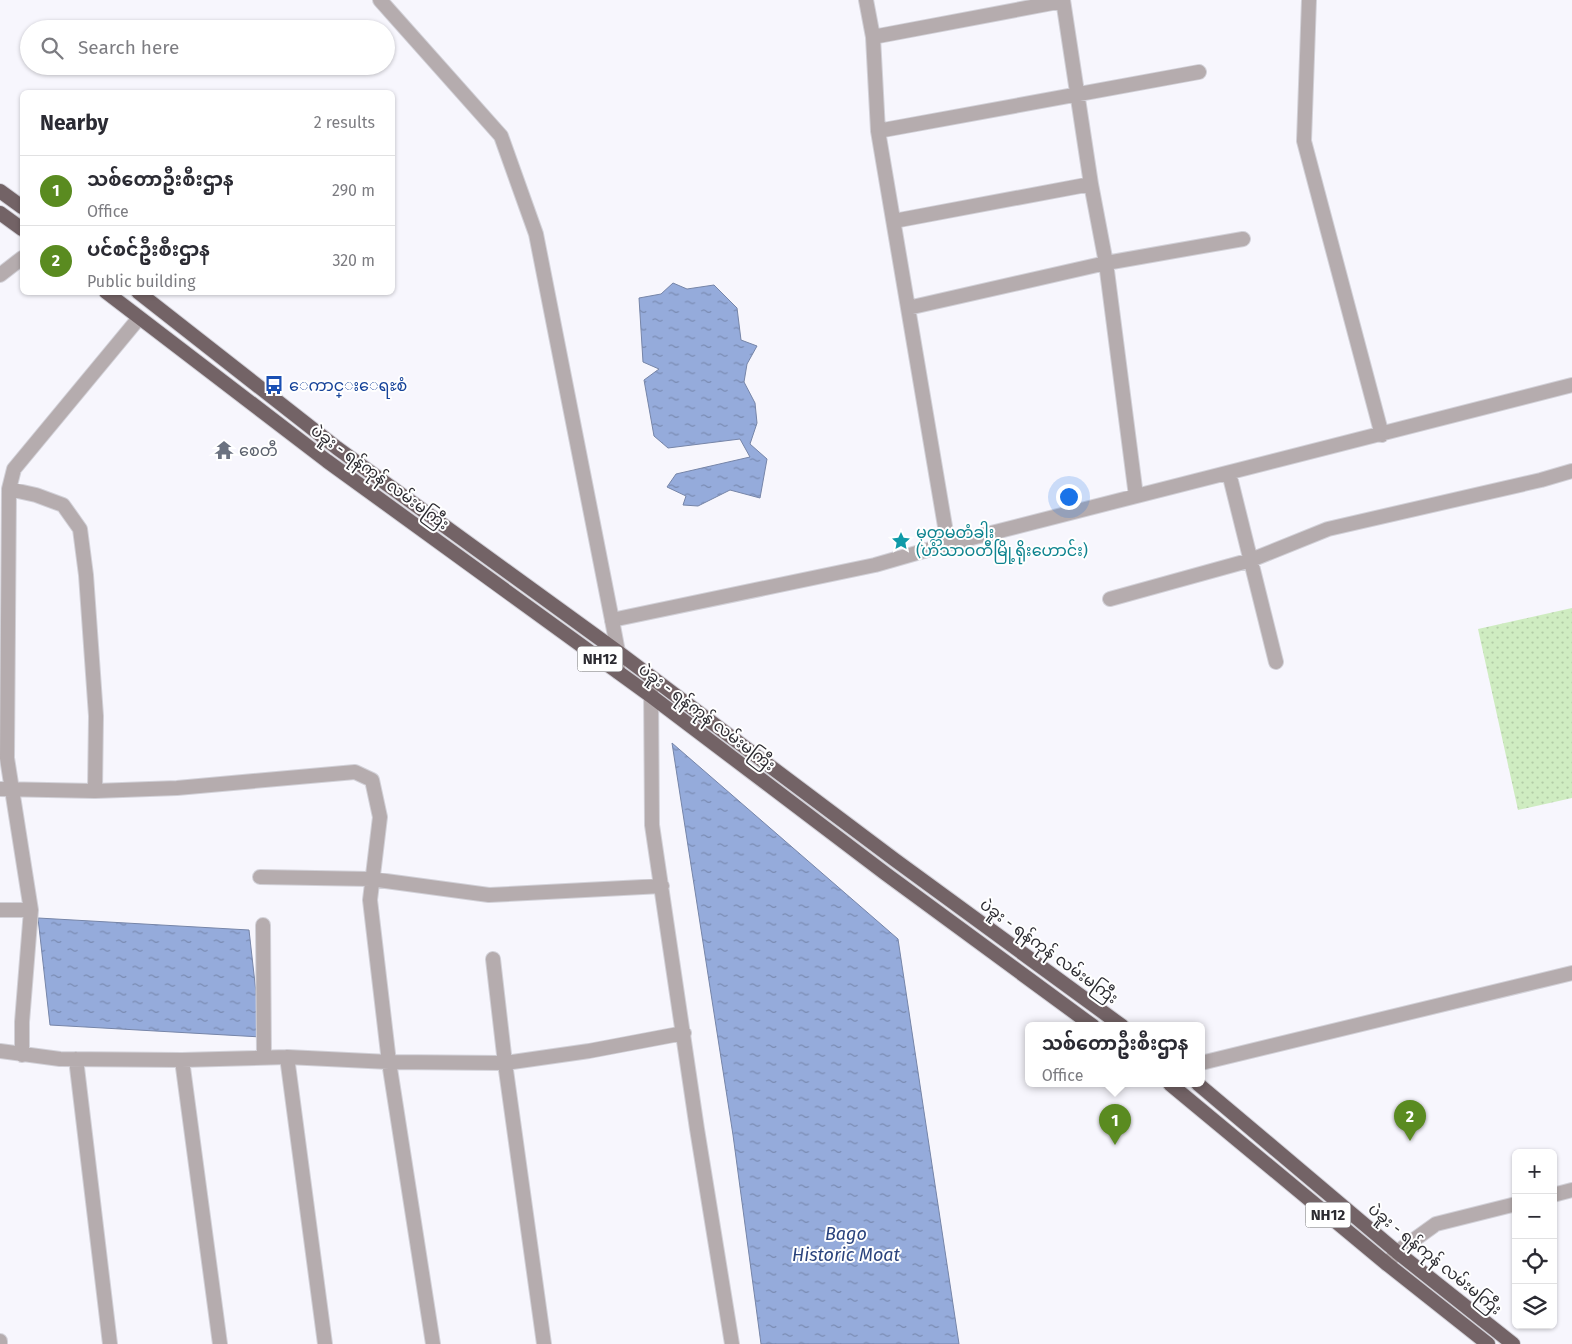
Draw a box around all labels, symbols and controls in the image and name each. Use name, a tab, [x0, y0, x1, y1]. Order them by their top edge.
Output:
search box	[20, 20, 395, 75]
icon: search	[38, 34, 66, 62]
text: Search here	[78, 36, 179, 59]
text: Nearby	[40, 110, 108, 136]
text: 2 results	[314, 113, 375, 132]
text: သစ်တောဦးစီးဌာန	[87, 168, 234, 191]
text: 1	[52, 181, 60, 200]
text: 290 m	[332, 181, 375, 200]
text: Office	[87, 202, 129, 221]
text: ပင်စင်ဦးစီးဌာန	[87, 238, 210, 261]
text: 2	[52, 251, 60, 270]
text: 320 m	[332, 251, 375, 270]
text: Public building	[87, 272, 195, 291]
bus stop icon: ေကာင္းေရႊစံ	[263, 374, 285, 396]
place label: ေကာင္းေရႊစံ	[289, 376, 407, 399]
street label: ပဲခူး - ရန်ကုန် လမ်းမကြီး	[304, 419, 454, 538]
temple icon: စေတီ	[213, 439, 235, 461]
place label: စေတီ	[239, 440, 278, 460]
your location	[1056, 484, 1082, 510]
place label: မုတ္တမတံခါး (ဟံသာဝတီမြို့ရိုးဟောင်း)	[916, 521, 1088, 565]
place icon: မုတ္တမတံခါး (ဟံသာဝတီမြို့ရိုးဟောင်း)	[890, 530, 912, 552]
road number: NH12	[578, 646, 622, 672]
street label: ပဲခူး - ရန်ကုန် လမ်းမကြီး	[632, 658, 780, 779]
street label: ပဲခူး - ရန်ကုန် လမ်းမကြီး	[973, 893, 1123, 1012]
popup	[1025, 1022, 1205, 1087]
text: သစ်တောဦးစီးဌာန	[1042, 1032, 1188, 1055]
text: Office	[1042, 1066, 1083, 1085]
pin: 2	[1394, 1100, 1426, 1141]
pin: 1	[1099, 1104, 1131, 1145]
map controls	[1512, 1149, 1557, 1329]
button: +	[1512, 1149, 1557, 1194]
button: −	[1512, 1194, 1557, 1239]
street label: ပဲခူး - ရန်ကုန် လမ်းမကြီး	[1361, 1198, 1507, 1322]
road number: NH12	[1306, 1202, 1350, 1228]
water label: Bago Historic Moat	[792, 1223, 901, 1266]
button: locate	[1512, 1239, 1557, 1284]
button: layers	[1512, 1284, 1557, 1329]

